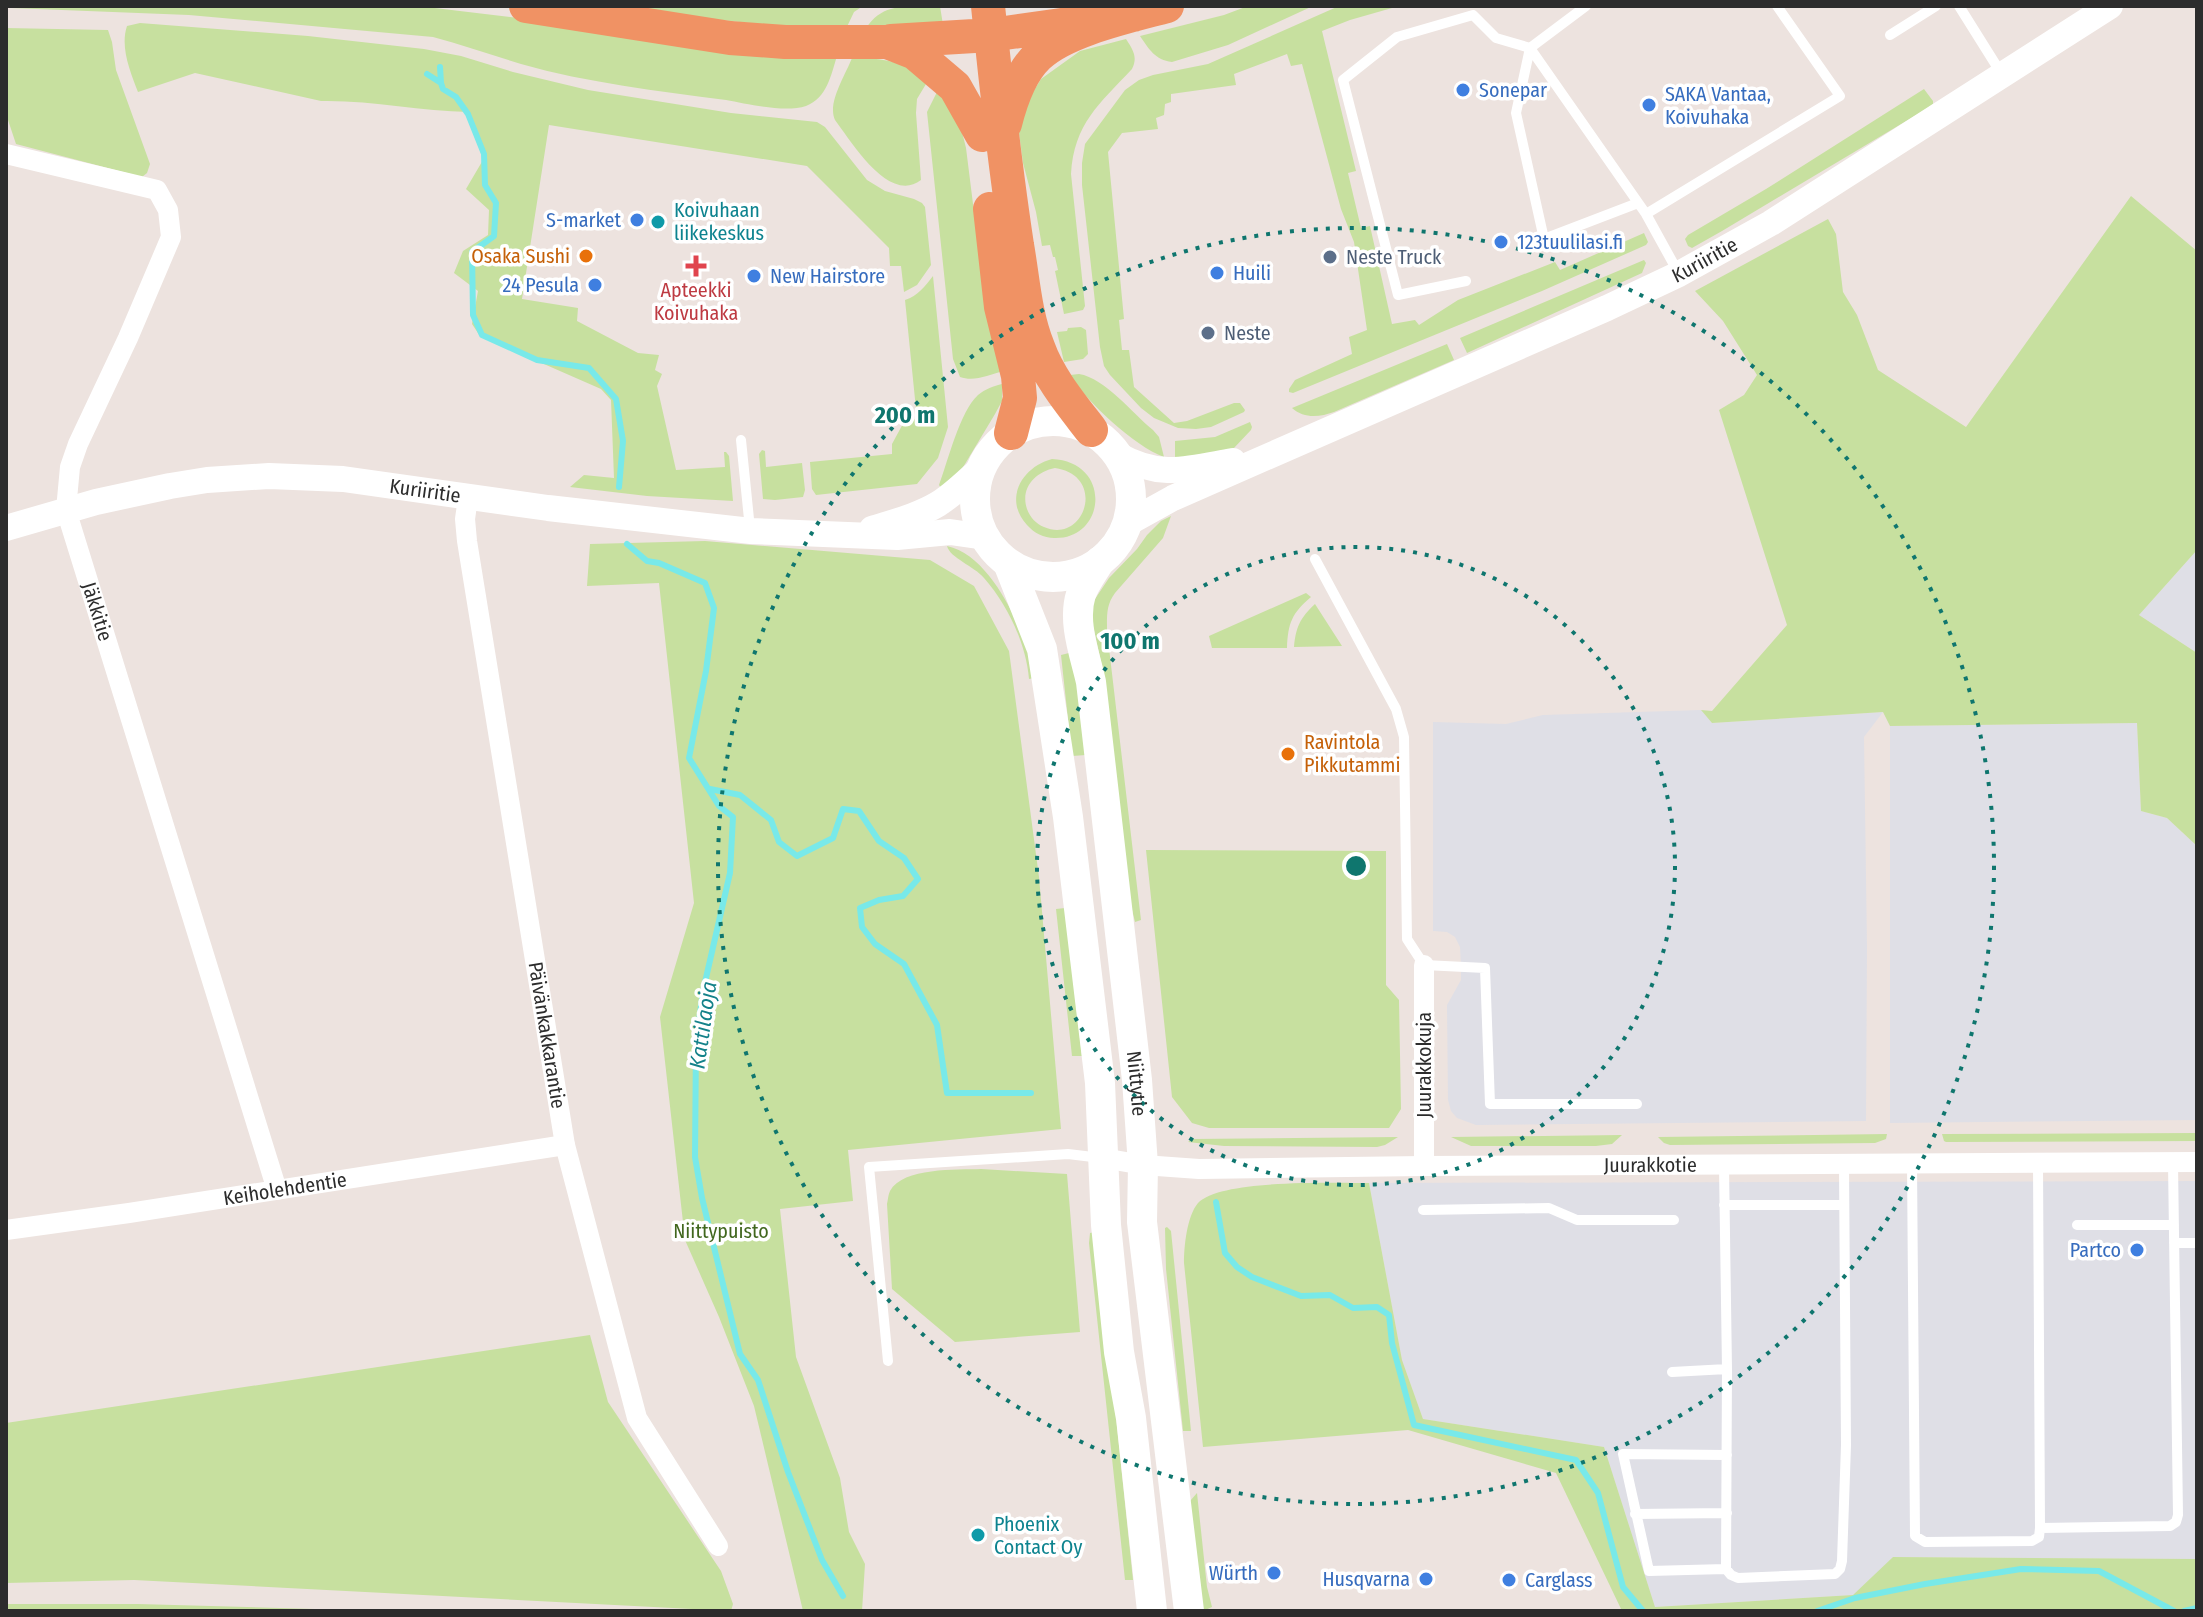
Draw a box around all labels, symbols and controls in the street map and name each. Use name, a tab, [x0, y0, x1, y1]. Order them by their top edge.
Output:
place label: Sonepar	[1479, 78, 1547, 102]
marker: Sonepar	[1454, 81, 1472, 99]
place label: SAKA Vantaa, Koivuhaka	[1665, 82, 1771, 129]
marker: SAKA Vantaa, Koivuhaka	[1640, 96, 1658, 114]
place label: Koivuhaan liikekeskus	[674, 198, 764, 245]
place label: S-market	[546, 208, 621, 232]
marker: S-market	[628, 211, 646, 229]
marker: Koivuhaan liikekeskus	[649, 213, 667, 231]
place label: 123tuulilasi.fi	[1517, 230, 1623, 254]
street label: Kuriiritie	[1668, 232, 1742, 288]
marker: 123tuulilasi.fi	[1492, 233, 1510, 251]
place label: Osaka Sushi	[471, 244, 570, 268]
place label: Neste Truck	[1346, 245, 1442, 269]
marker: Osaka Sushi	[577, 247, 595, 265]
marker: Neste Truck	[1321, 248, 1339, 266]
marker: Apteekki Koivuhaka	[687, 257, 705, 275]
place label: Huili	[1233, 261, 1271, 285]
place label: New Hairstore	[770, 264, 885, 288]
marker: Huili	[1208, 264, 1226, 282]
marker: New Hairstore	[745, 267, 763, 285]
place label: 24 Pesula	[502, 273, 579, 297]
marker: 24 Pesula	[586, 276, 604, 294]
place label: Apteekki Koivuhaka	[654, 278, 738, 325]
place label: Neste	[1224, 321, 1271, 345]
marker: Neste	[1199, 324, 1217, 342]
text: 200 m	[874, 401, 935, 429]
street label: Kuriiritie	[388, 474, 462, 508]
street label: Jäkkitie	[77, 579, 118, 644]
text: 100 m	[1100, 627, 1160, 655]
place label: Ravintola Pikkutammi	[1304, 730, 1400, 777]
marker: Ravintola Pikkutammi	[1279, 745, 1297, 763]
centre of rings	[1342, 852, 1370, 880]
street label: Päivänkakkarantie	[523, 960, 571, 1110]
water label: Kattilaoja	[683, 979, 723, 1071]
street label: Juurakkokuja	[1412, 1012, 1436, 1118]
street label: Niittytie	[1122, 1049, 1152, 1117]
street label: Juurakkotie	[1604, 1153, 1697, 1177]
street label: Keiholehdentie	[222, 1167, 348, 1210]
park label: Niittypuisto	[673, 1219, 769, 1243]
place label: Partco	[2070, 1238, 2121, 1262]
marker: Partco	[2128, 1241, 2146, 1259]
place label: Phoenix Contact Oy	[994, 1512, 1082, 1559]
marker: Phoenix Contact Oy	[969, 1526, 987, 1544]
place label: Würth	[1209, 1561, 1258, 1585]
marker: Würth	[1265, 1564, 1283, 1582]
place label: Husqvarna	[1322, 1567, 1410, 1591]
place label: Carglass	[1525, 1568, 1593, 1592]
marker: Husqvarna	[1417, 1570, 1435, 1588]
marker: Carglass	[1500, 1571, 1518, 1589]

